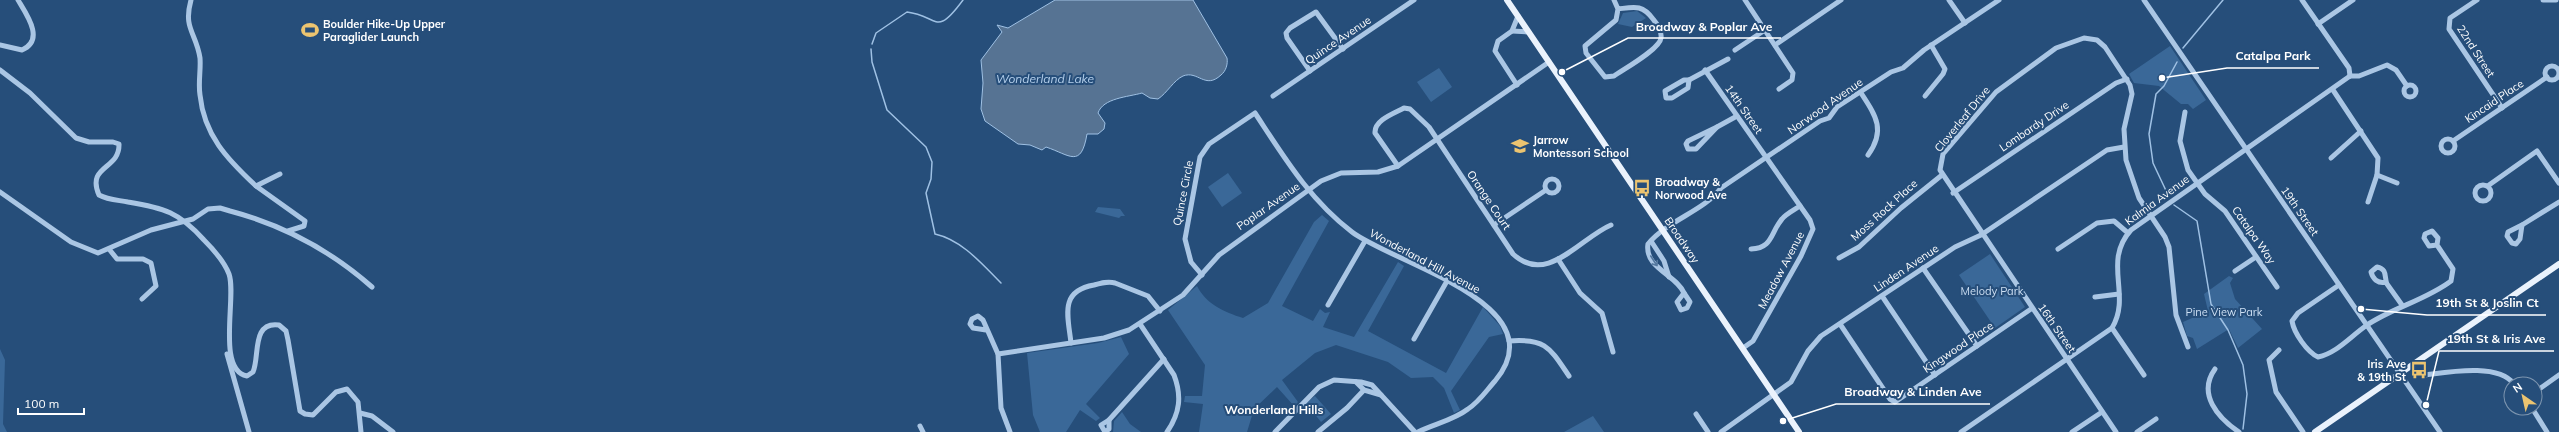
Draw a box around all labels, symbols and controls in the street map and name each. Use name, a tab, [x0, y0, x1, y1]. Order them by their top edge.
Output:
street label: Quince Avenue	[1302, 13, 1374, 67]
callout: Broadway & Poplar Ave	[1628, 14, 1781, 38]
place label: Boulder Hike-Up Upper Paraglider Launch	[323, 17, 446, 44]
text: Broadway & Poplar Ave	[1636, 19, 1773, 34]
sports icon: Boulder Hike-Up Upper Paraglider Launch	[300, 20, 320, 40]
street label: 22nd Street	[2454, 22, 2498, 80]
callout: Catalpa Park	[2227, 44, 2319, 68]
text: Catalpa Park	[2235, 48, 2311, 63]
water label: Wonderland Lake	[996, 71, 1095, 86]
street label: Norwood Avenue	[1785, 75, 1865, 137]
street label: Kincaid Place	[2462, 76, 2526, 126]
street label: 14th Street	[1722, 82, 1766, 136]
street label: Cloverleaf Drive	[1931, 83, 1993, 155]
street label: Lombardy Drive	[1997, 98, 2071, 154]
place label: Jarrow Montessori School	[1533, 133, 1629, 160]
school or university icon: Jarrow Montessori School	[1510, 136, 1530, 156]
street label: Quince Circle	[1170, 159, 1196, 227]
street label: Orange Court	[1464, 168, 1514, 233]
street label: Kalmia Avenue	[2122, 172, 2192, 228]
place label: Broadway & Norwood Ave	[1655, 175, 1727, 202]
street label: Moss Rock Place	[1848, 176, 1920, 244]
bus stop icon: Broadway & Norwood Ave	[1632, 178, 1652, 198]
street label: Poplar Avenue	[1234, 179, 1302, 233]
street label: 19th Street	[2278, 184, 2322, 238]
street label: Catalpa Way	[2229, 204, 2279, 267]
street label: Broadway	[1661, 214, 1703, 266]
street label: Wonderland Hill Avenue	[1367, 226, 1483, 296]
street label: Meadow Avenue	[1755, 229, 1807, 311]
street label: Linden Avenue	[1871, 241, 1941, 295]
one-way arrow	[1651, 255, 1659, 267]
park label: Melody Park	[1961, 284, 2024, 298]
callout: 19th St & Joslin Ct	[2427, 291, 2546, 315]
text: 19th St & Joslin Ct	[2435, 295, 2539, 310]
street label: 16th Street	[2035, 301, 2079, 355]
park label: Pine View Park	[2186, 305, 2263, 319]
street label: Kingwood Place	[1920, 318, 1996, 376]
callout: 19th St & Iris Ave	[2439, 327, 2554, 351]
text: 19th St & Iris Ave	[2447, 331, 2546, 346]
place label: Iris Ave & 19th St	[2357, 357, 2406, 384]
bus stop icon: Iris Ave & 19th St	[2409, 360, 2429, 380]
north arrow	[2503, 376, 2543, 416]
callout: Broadway & Linden Ave	[1836, 380, 1990, 404]
text: N	[2510, 380, 2525, 396]
text: Broadway & Linden Ave	[1844, 384, 1982, 399]
scale bar	[18, 390, 84, 416]
text: 100 m	[24, 396, 59, 411]
district label: Wonderland Hills	[1224, 402, 1324, 417]

